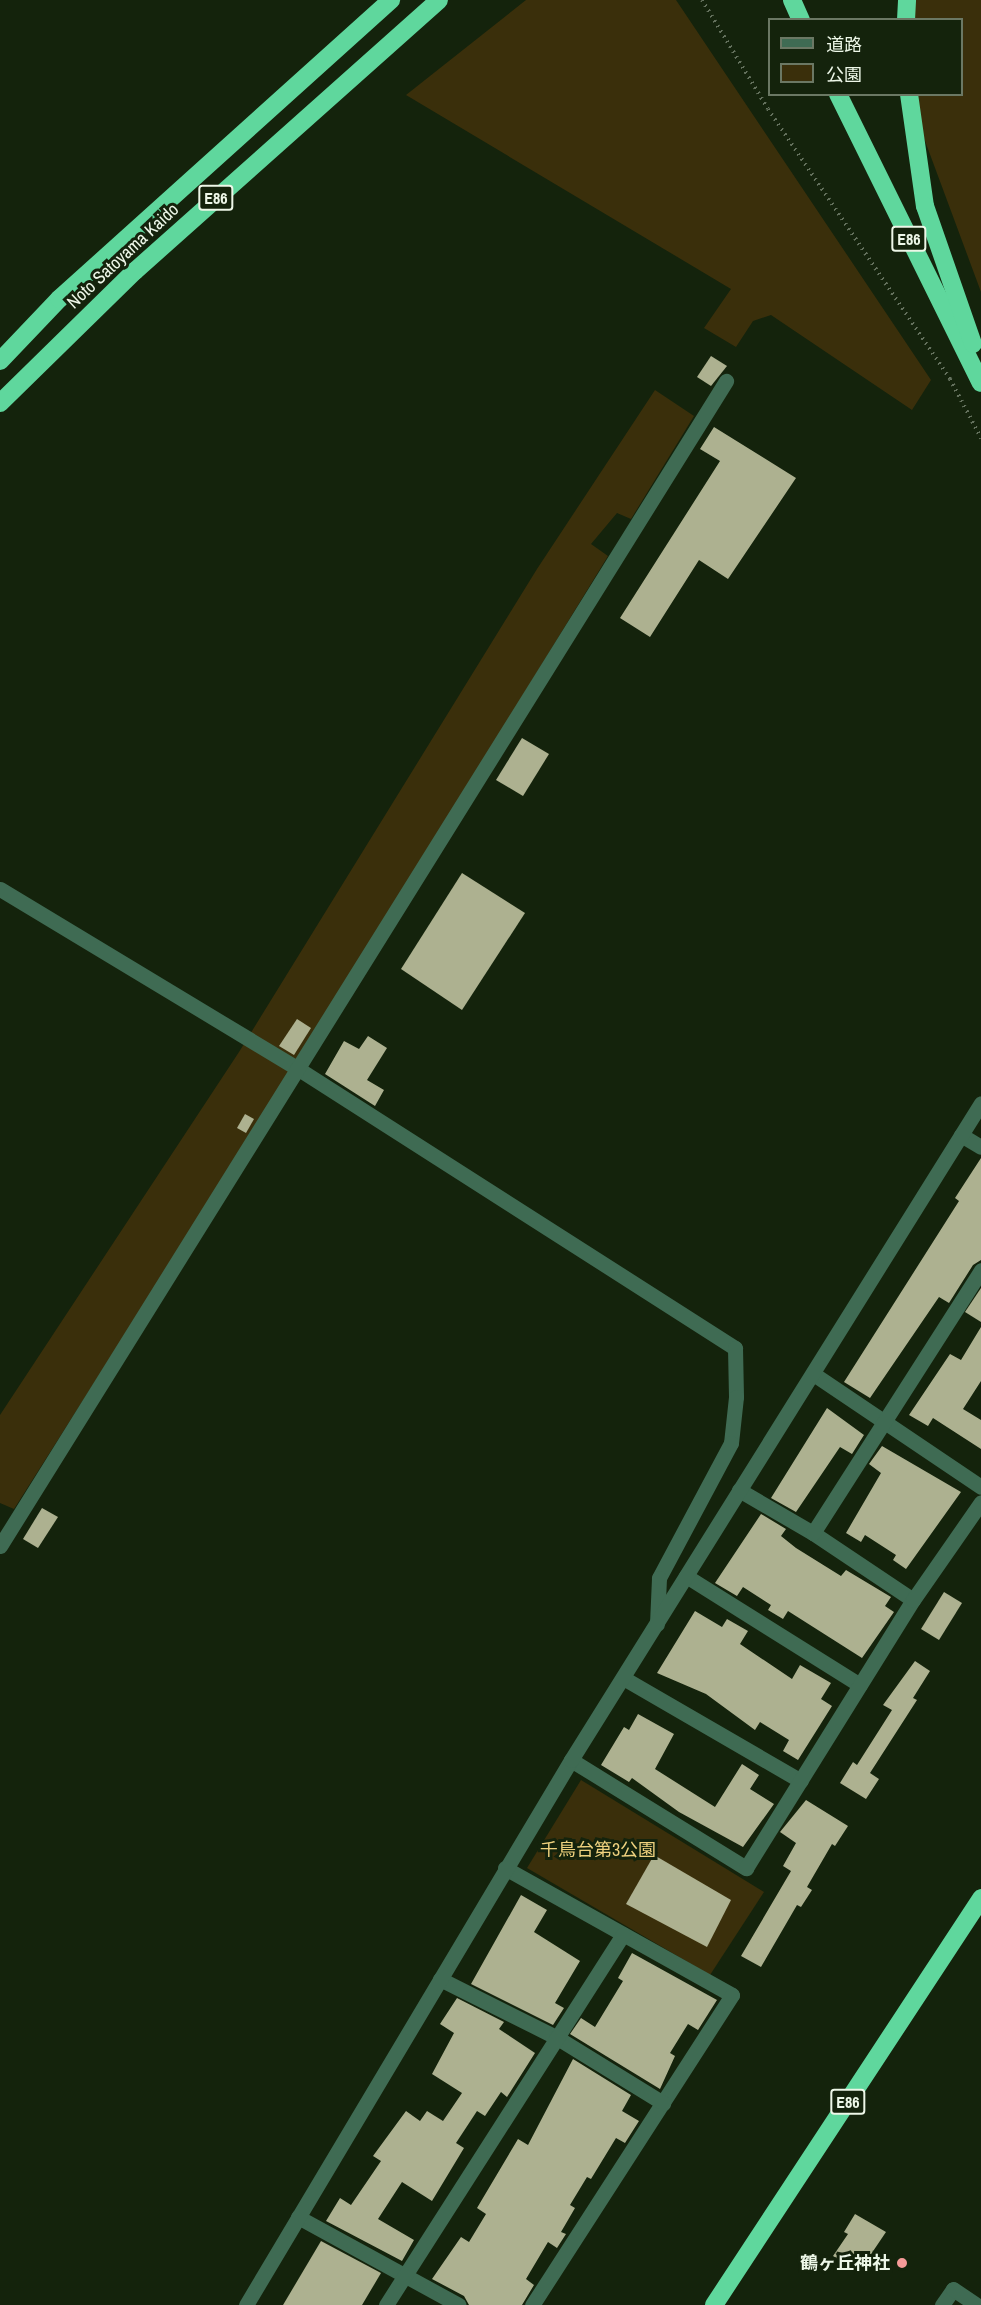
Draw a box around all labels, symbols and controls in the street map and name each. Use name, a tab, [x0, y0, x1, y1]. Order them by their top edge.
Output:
legend	[768, 18, 963, 96]
text: 道路	[826, 32, 862, 57]
text: 公園	[826, 62, 862, 87]
road number: E86	[198, 185, 234, 211]
street label: Noto Satoyama Kaido	[63, 199, 183, 313]
road number: E86	[891, 226, 927, 252]
park label: 千鳥台第3公園	[540, 1839, 656, 1861]
road number: E86	[830, 2089, 866, 2115]
place label: 鶴ヶ丘神社	[800, 2252, 890, 2274]
marker: 鶴ヶ丘神社	[895, 2256, 909, 2270]

